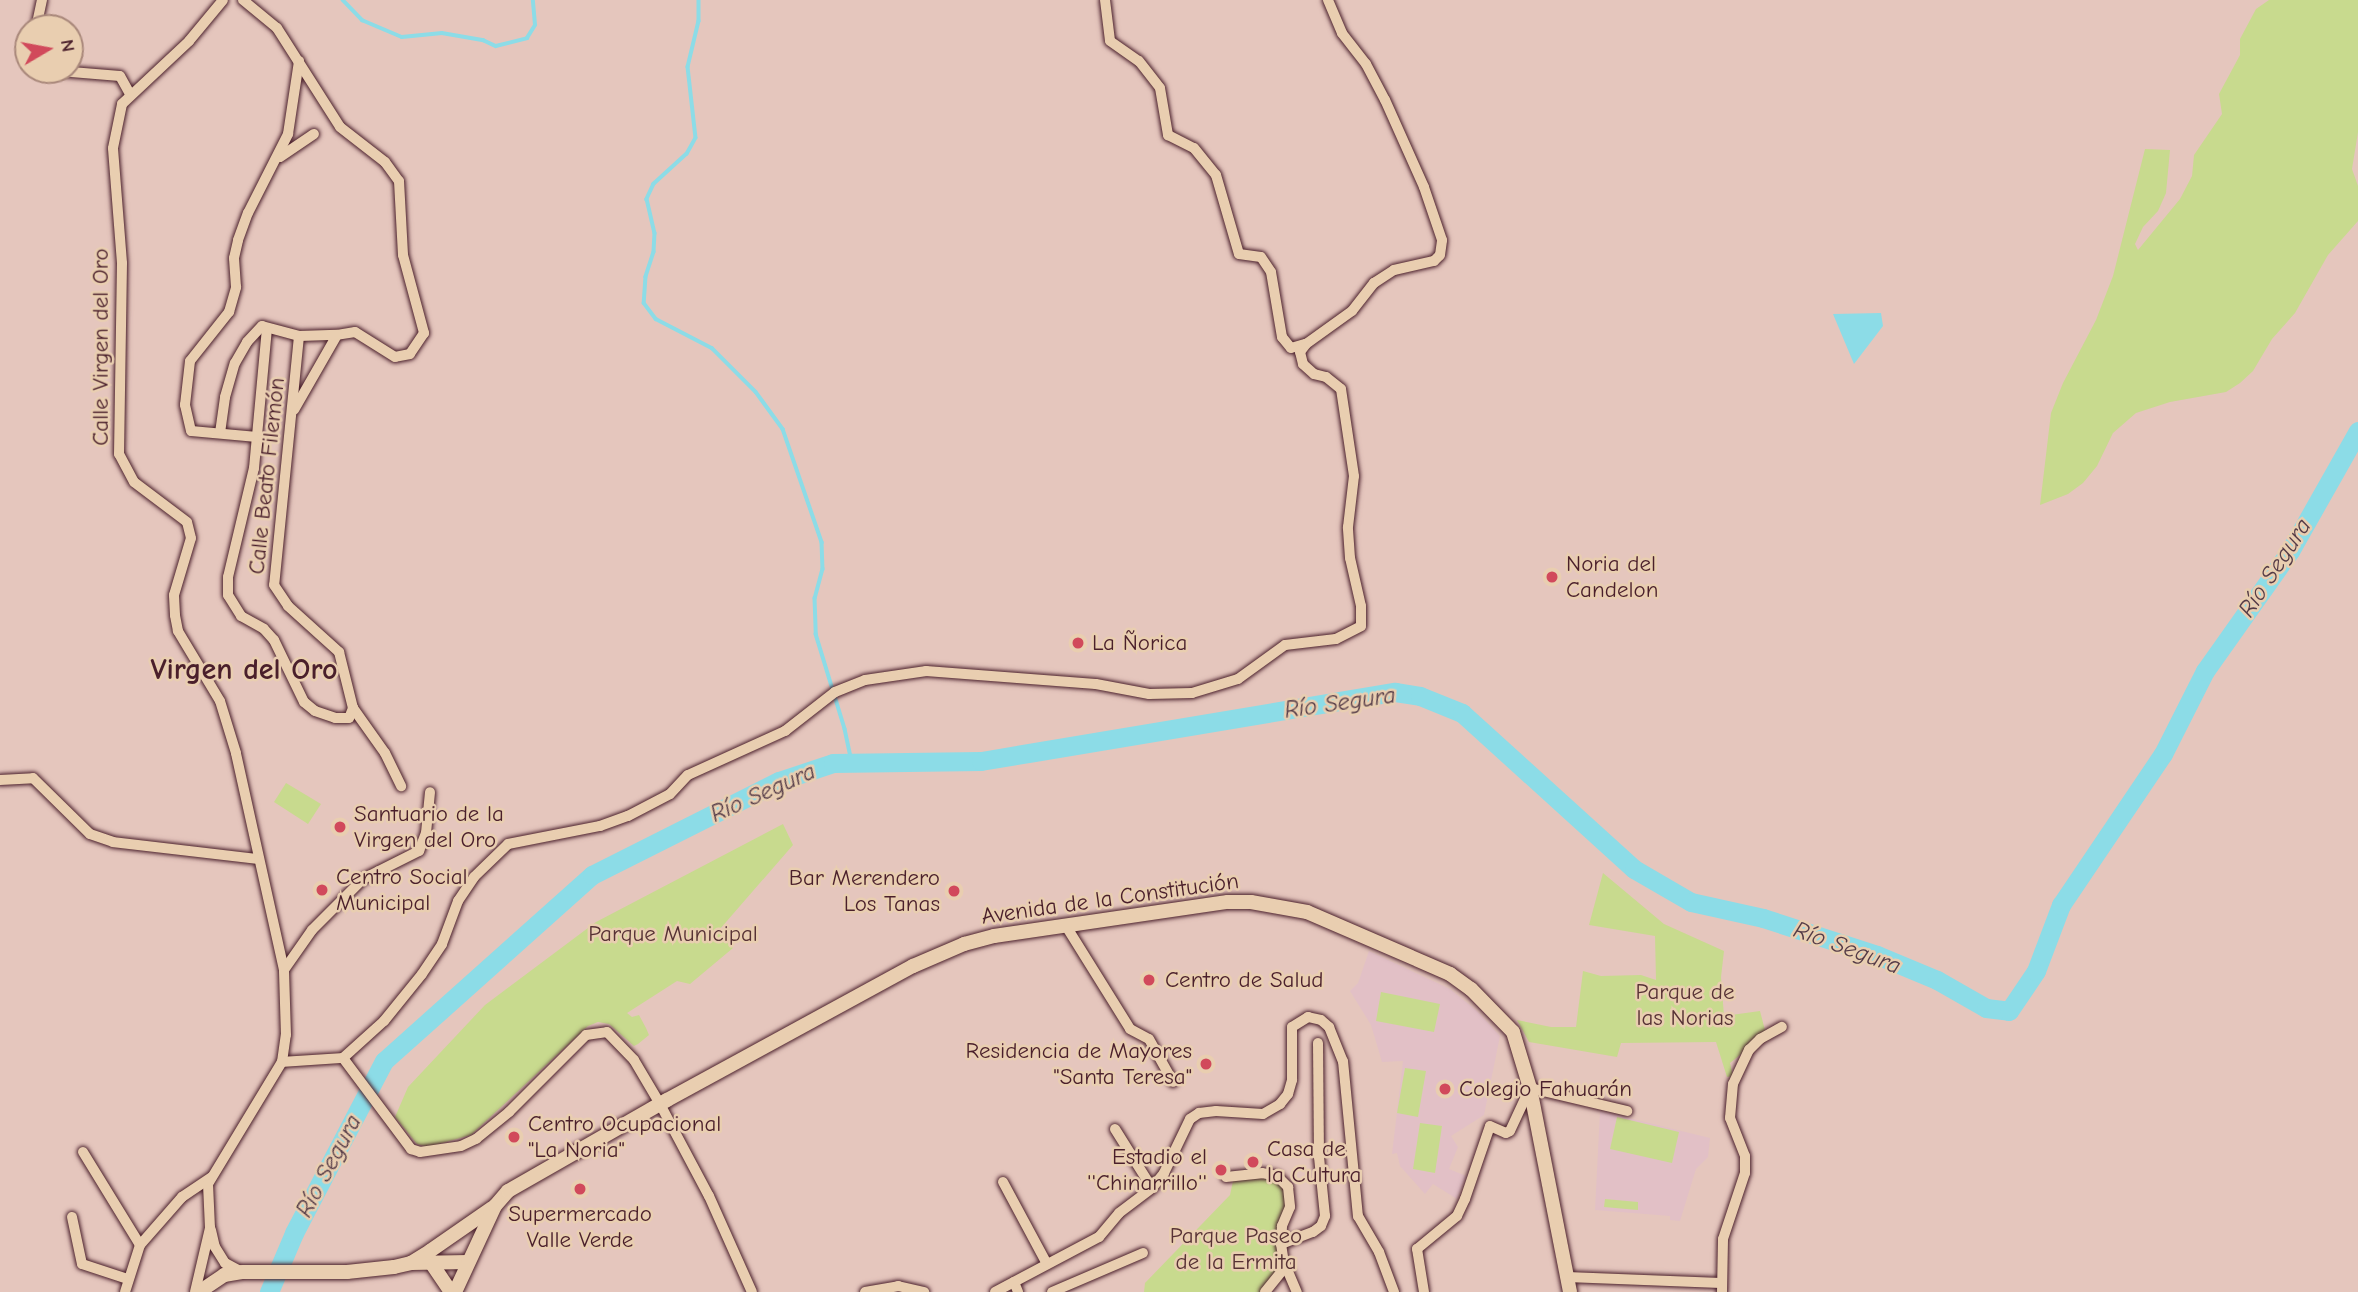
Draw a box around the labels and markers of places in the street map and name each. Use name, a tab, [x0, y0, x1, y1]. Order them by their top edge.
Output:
place label: Noria del Candelon	[1566, 550, 1658, 604]
marker: Noria del Candelon	[1544, 569, 1560, 585]
place label: La Ñorica	[1092, 629, 1187, 657]
marker: La Ñorica	[1070, 635, 1086, 651]
place label: Santuario de la Virgen del Oro	[354, 800, 504, 854]
marker: Santuario de la Virgen del Oro	[332, 819, 348, 835]
place label: Centro Social Municipal	[336, 863, 468, 917]
place label: Bar Merendero Los Tanas	[789, 864, 940, 918]
marker: Centro Social Municipal	[314, 882, 330, 898]
marker: Bar Merendero Los Tanas	[946, 883, 962, 899]
place label: Centro de Salud	[1165, 966, 1323, 994]
marker: Centro de Salud	[1139, 970, 1159, 990]
place label: Residencia de Mayores "Santa Teresa"	[966, 1037, 1192, 1091]
marker: Residencia de Mayores "Santa Teresa"	[1198, 1056, 1214, 1072]
place label: Colegio Fahuarán	[1459, 1075, 1632, 1103]
marker: Colegio Fahuarán	[1437, 1081, 1453, 1097]
place label: Centro Ocupacional "La Noria"	[528, 1110, 721, 1164]
marker: Centro Ocupacional "La Noria"	[506, 1129, 522, 1145]
place label: Casa de la Cultura	[1267, 1135, 1361, 1189]
place label: Estadio el ''Chinarrillo''	[1087, 1143, 1207, 1197]
marker: Casa de la Cultura	[1245, 1154, 1261, 1170]
marker: Estadio el ''Chinarrillo''	[1213, 1162, 1229, 1178]
marker: Supermercado Valle Verde	[572, 1181, 588, 1197]
place label: Supermercado Valle Verde	[508, 1200, 652, 1254]

